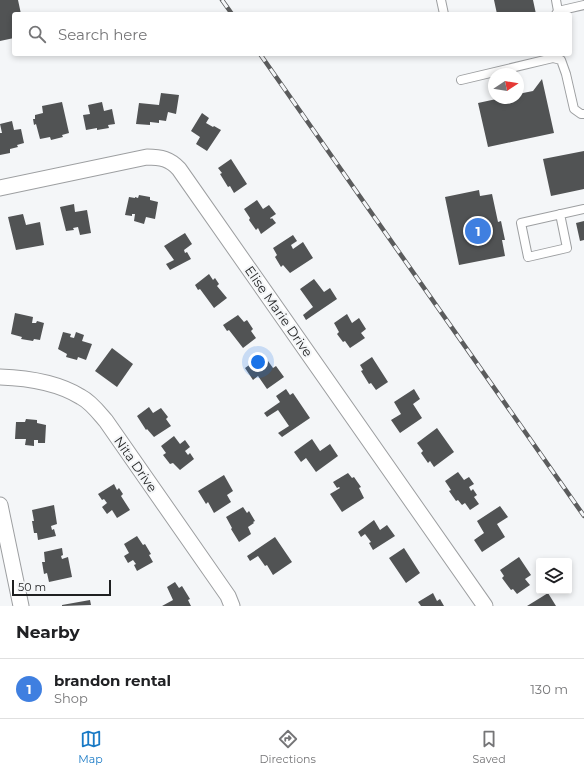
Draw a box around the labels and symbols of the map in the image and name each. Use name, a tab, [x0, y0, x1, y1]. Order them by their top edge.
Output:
north arrow	[488, 68, 524, 104]
pin: 1	[465, 216, 491, 246]
street label: Elise Marie Drive	[242, 262, 316, 360]
your location	[248, 352, 268, 372]
street label: Nita Drive	[111, 433, 161, 495]
scale bar	[12, 578, 111, 597]

